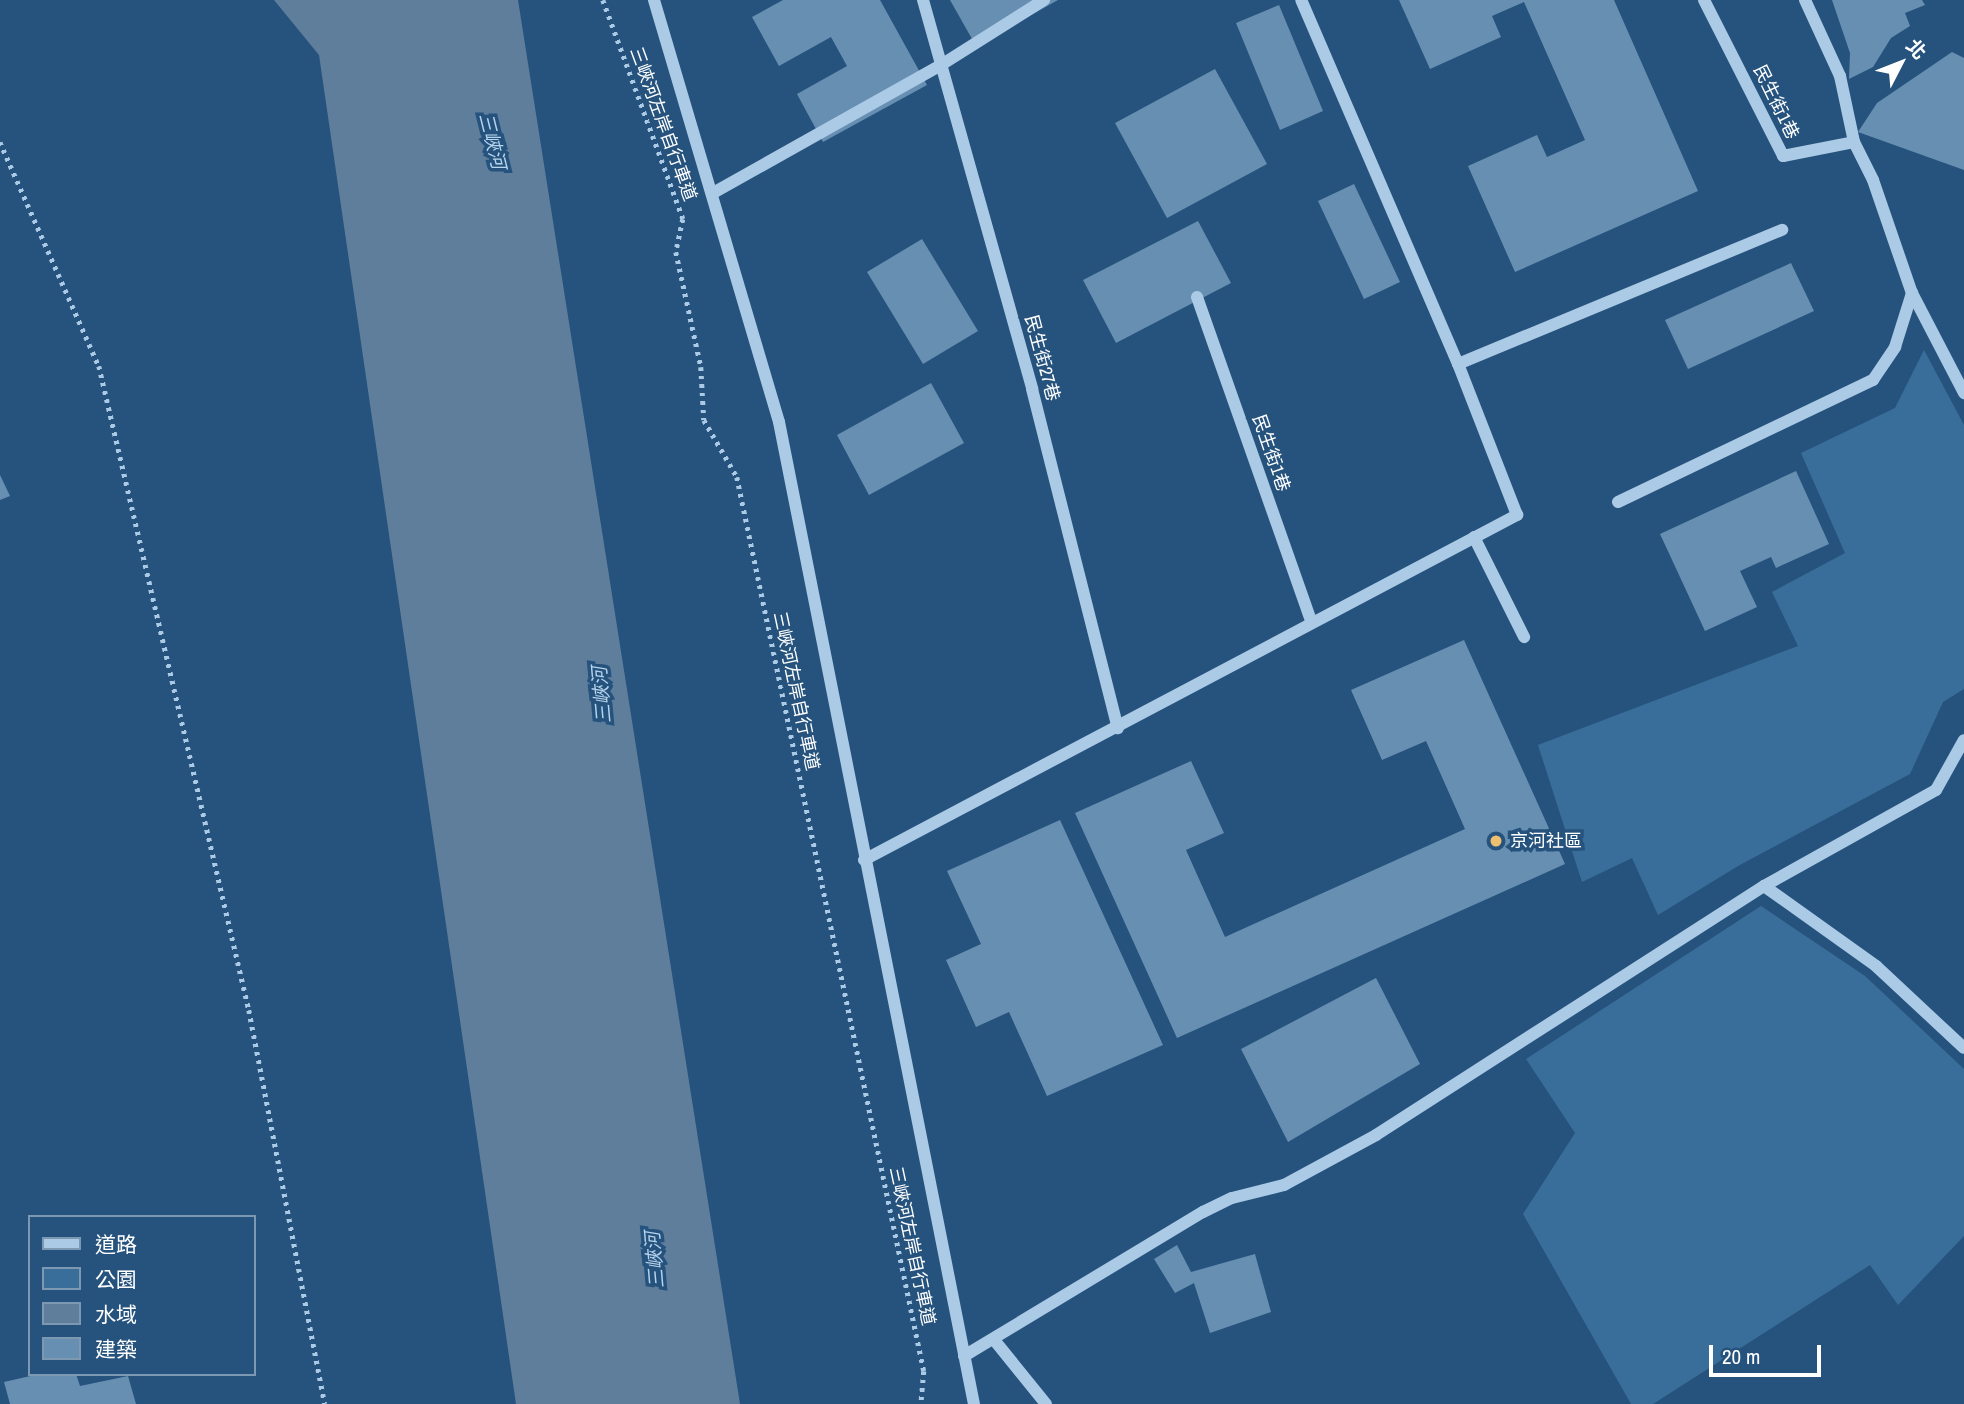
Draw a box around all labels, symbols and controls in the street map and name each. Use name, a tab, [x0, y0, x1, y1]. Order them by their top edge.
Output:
north arrow	[1866, 28, 1936, 98]
text: 北	[1901, 33, 1933, 65]
street label: 三峽河左岸自行車道	[625, 44, 701, 204]
street label: 民生街1巷	[1749, 61, 1803, 143]
water label: 三峽河	[474, 111, 510, 171]
street label: 民生街27巷	[1020, 313, 1064, 403]
street label: 民生街1巷	[1248, 412, 1294, 494]
street label: 三峽河左岸自行車道	[769, 610, 823, 772]
water label: 三峽河	[588, 666, 616, 724]
place label: 京河社區	[1510, 830, 1582, 852]
marker: 京河社區	[1488, 833, 1504, 849]
street label: 三峽河左岸自行車道	[885, 1165, 939, 1327]
legend	[28, 1215, 256, 1376]
text: 道路	[95, 1230, 137, 1259]
water label: 三峽河	[641, 1231, 669, 1289]
text: 公園	[95, 1265, 137, 1294]
text: 水域	[95, 1300, 137, 1329]
scale bar	[1712, 1330, 1824, 1374]
text: 建築	[95, 1335, 137, 1364]
text: 20 m	[1722, 1342, 1760, 1371]

